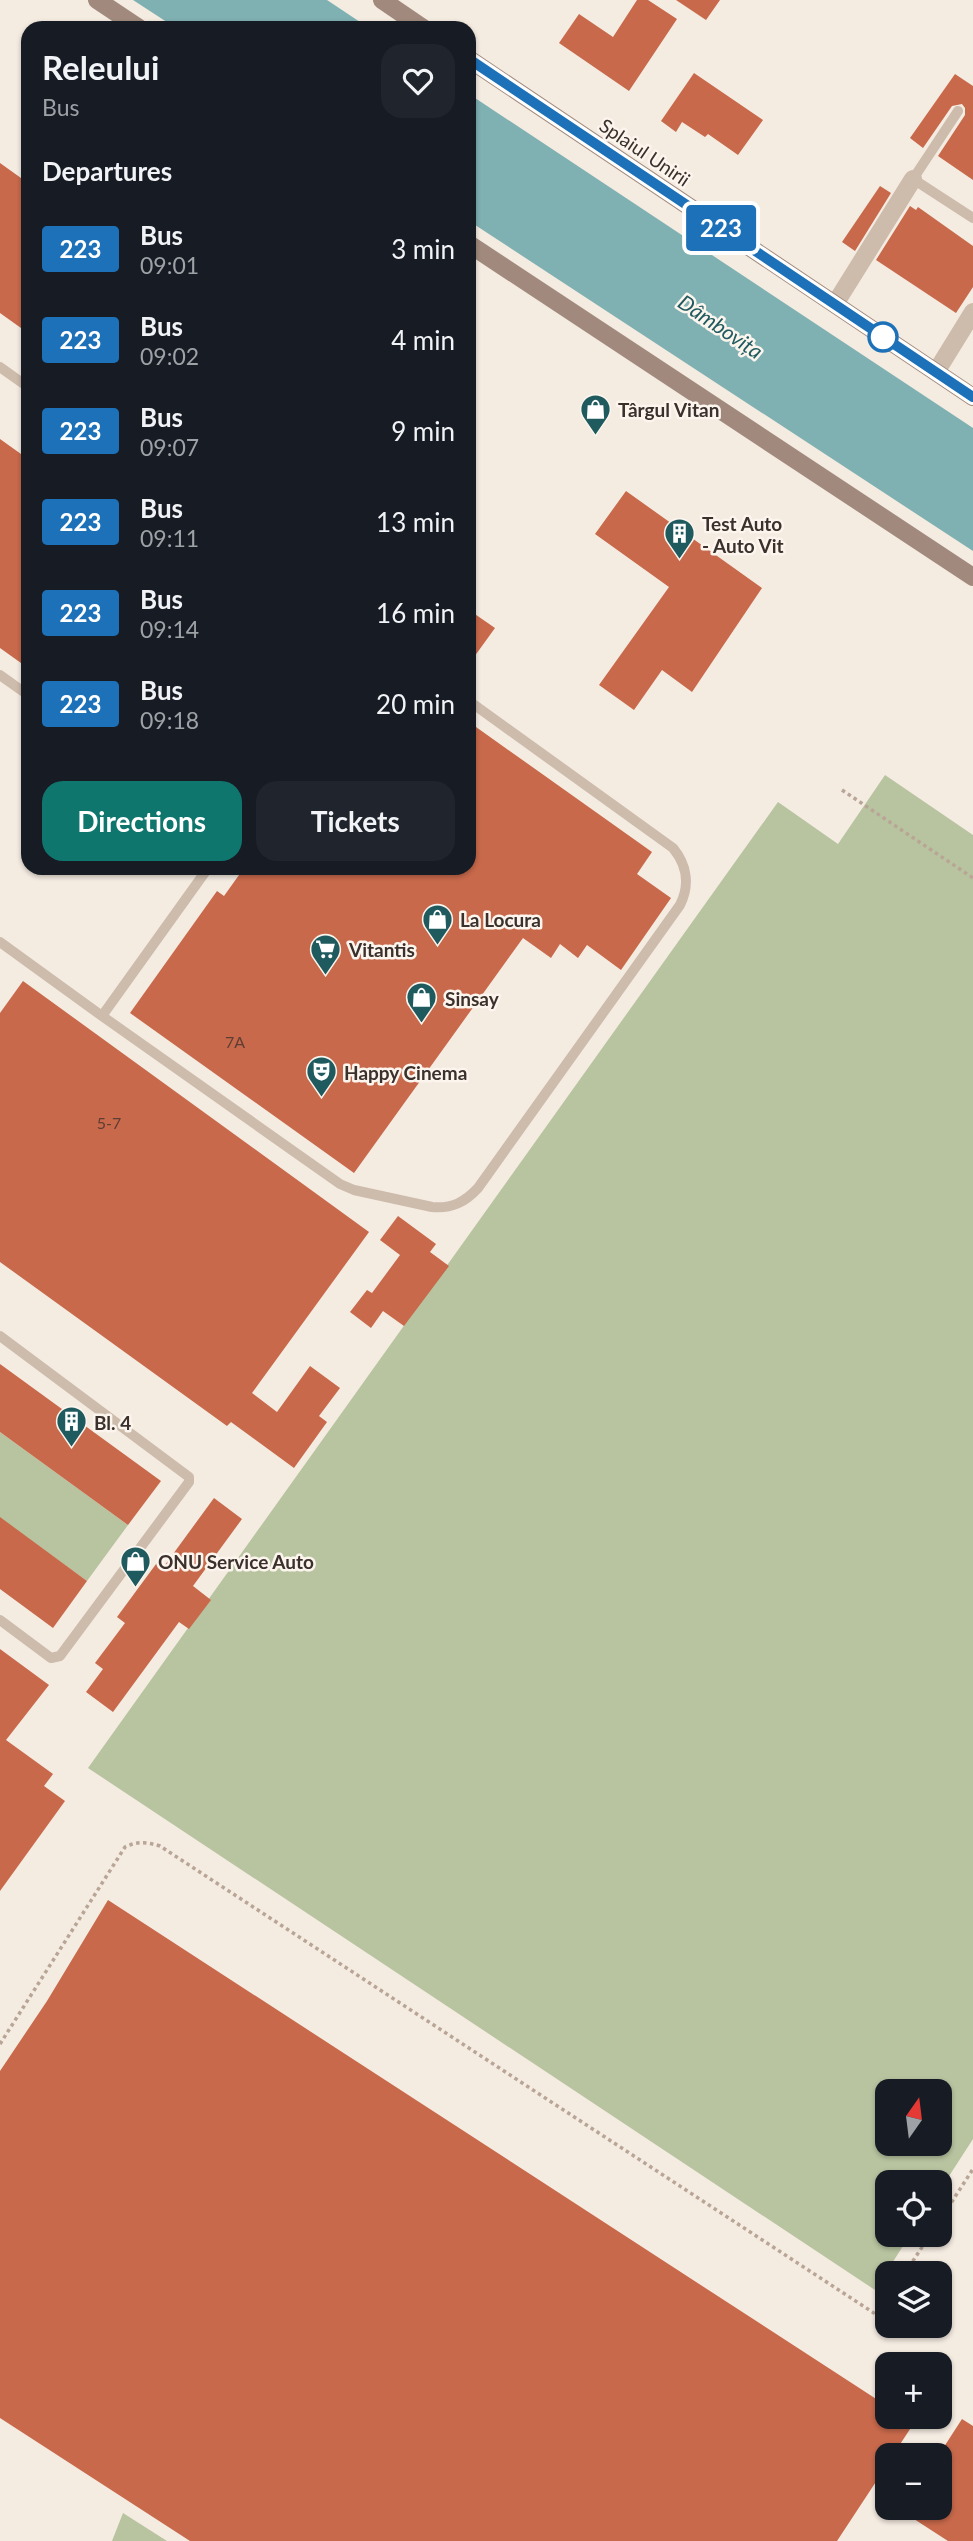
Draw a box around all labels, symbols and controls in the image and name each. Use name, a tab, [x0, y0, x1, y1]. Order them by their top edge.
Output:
button: heart	[381, 44, 455, 118]
text: Releului	[42, 47, 159, 87]
text: Bus	[42, 93, 79, 121]
street label: Splaiul Unirii	[595, 113, 695, 191]
text: Departures	[42, 155, 172, 187]
line badge: 223	[681, 205, 761, 251]
text: 223	[700, 213, 742, 242]
text: Bus	[140, 219, 183, 251]
text: 3 min	[391, 233, 455, 265]
text: 223	[60, 234, 101, 263]
text: 09:01	[140, 251, 199, 279]
water label: Dâmbovița	[674, 289, 768, 363]
text: Bus	[140, 310, 183, 342]
unlabelled marker	[868, 322, 898, 352]
text: 4 min	[391, 324, 455, 356]
text: 223	[60, 325, 101, 354]
text: 09:02	[140, 342, 199, 370]
shop icon: Târgul Vitan	[578, 392, 612, 436]
place label: Târgul Vitan	[618, 398, 719, 421]
text: Bus	[140, 401, 183, 433]
text: 9 min	[391, 415, 455, 447]
text: 223	[60, 416, 101, 445]
text: 09:07	[140, 433, 199, 461]
text: Bus	[140, 492, 183, 524]
text: 13 min	[376, 506, 455, 538]
text: 223	[60, 507, 101, 536]
place label: Test Auto - Auto Vit	[702, 512, 784, 557]
building icon: Test Auto - Auto Vit	[662, 517, 696, 561]
text: 09:11	[140, 524, 199, 552]
text: Bus	[140, 583, 183, 615]
text: 16 min	[376, 597, 455, 629]
text: 223	[60, 598, 101, 627]
text: 09:14	[140, 615, 199, 643]
text: Bus	[140, 674, 183, 706]
text: 20 min	[376, 688, 455, 720]
text: 223	[60, 689, 101, 718]
text: 09:18	[140, 706, 199, 734]
button: Directions	[42, 781, 242, 861]
button: Tickets	[256, 781, 455, 861]
shop icon: La Locura	[420, 902, 454, 946]
place label: La Locura	[460, 908, 541, 931]
supermarket icon: Vitantis	[309, 932, 343, 976]
place label: Vitantis	[348, 938, 415, 961]
shop icon: Sinsay	[405, 981, 439, 1025]
place label: Sinsay	[445, 987, 500, 1010]
house number: 7A	[225, 1032, 245, 1051]
theatre icon: Happy Cinema	[304, 1055, 338, 1099]
place label: Happy Cinema	[344, 1061, 467, 1084]
house number: 5-7	[97, 1113, 121, 1132]
building icon: Bl. 4	[54, 1405, 88, 1449]
place label: Bl. 4	[94, 1411, 131, 1434]
shop icon: ONU Service Auto	[118, 1544, 152, 1588]
place label: ONU Service Auto	[158, 1550, 314, 1573]
north arrow	[875, 2079, 952, 2156]
map controls	[875, 2079, 952, 2520]
button: locate	[875, 2170, 952, 2247]
button: layers	[875, 2261, 952, 2338]
button: +	[875, 2352, 952, 2429]
button: −	[875, 2443, 952, 2520]

